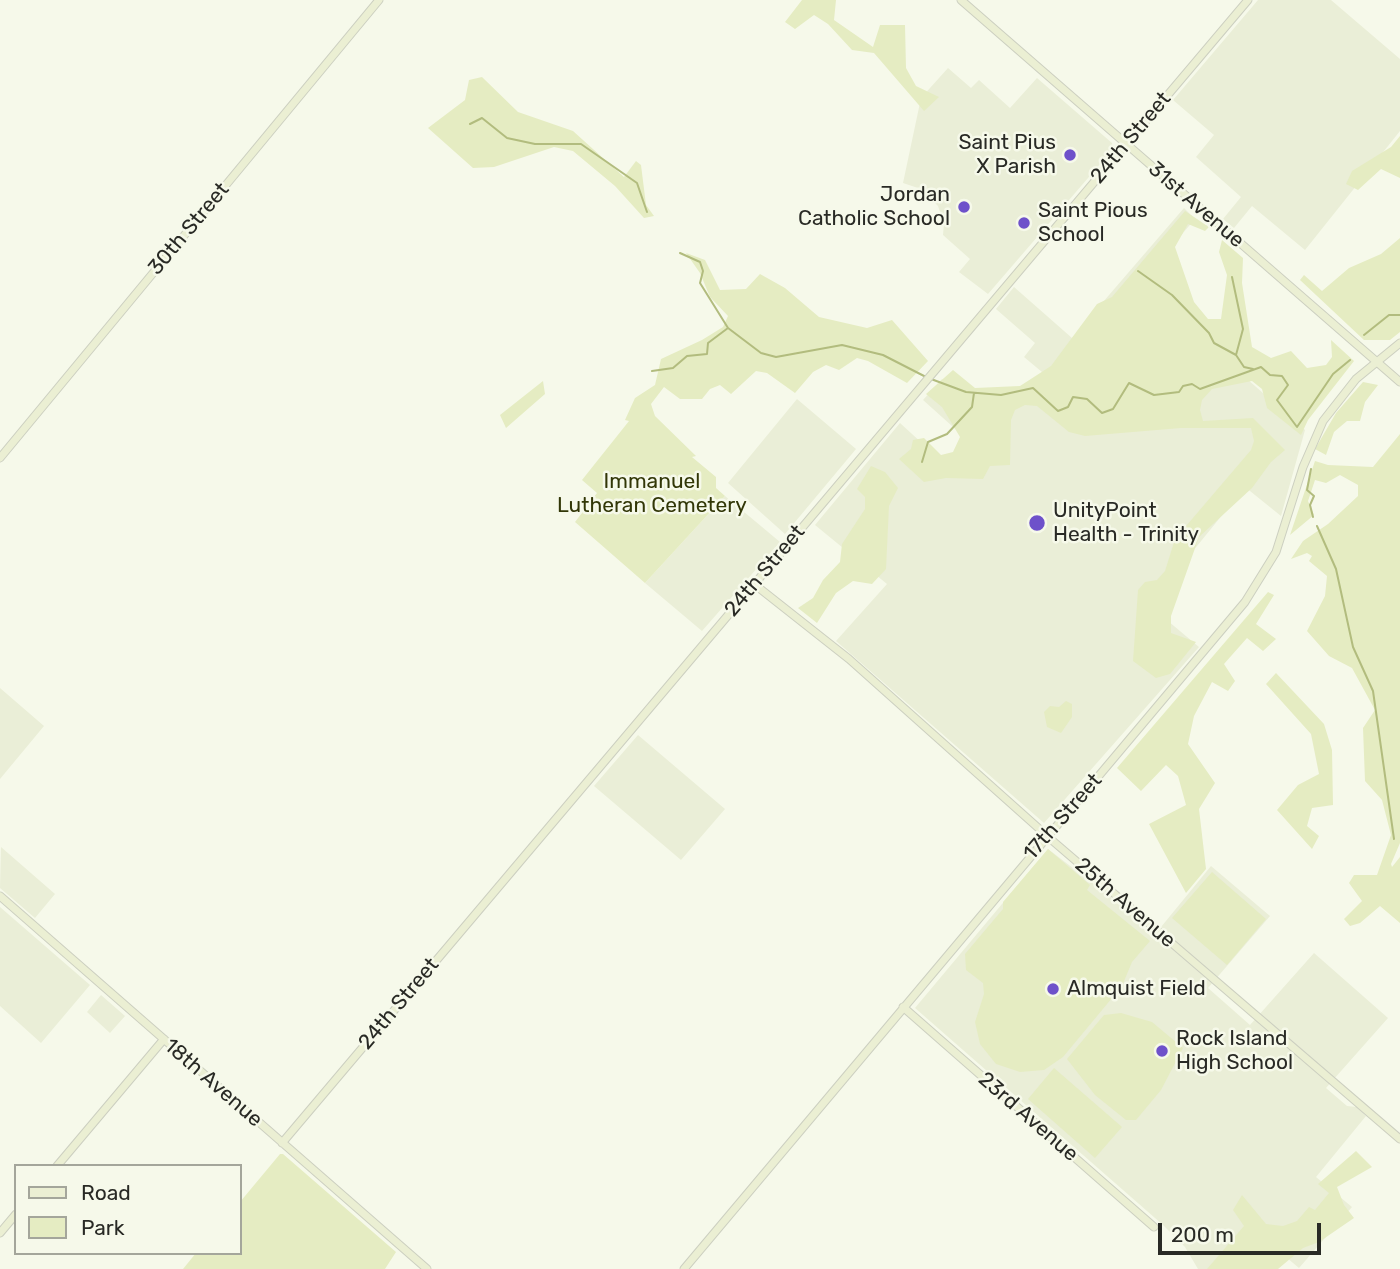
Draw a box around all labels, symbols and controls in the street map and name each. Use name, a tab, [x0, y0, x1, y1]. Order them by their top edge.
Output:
street label: 24th Street	[1085, 87, 1177, 189]
place label: Saint Pius X Parish	[958, 130, 1056, 180]
marker: Saint Pius X Parish	[1062, 147, 1078, 163]
street label: 31st Avenue	[1143, 157, 1249, 253]
street label: 30th Street	[143, 178, 235, 280]
place label: Jordan Catholic School	[798, 182, 950, 232]
place label: Saint Pious School	[1038, 198, 1148, 248]
marker: Jordan Catholic School	[956, 199, 972, 215]
marker: Saint Pious School	[1016, 215, 1032, 231]
park label: Immanuel Lutheran Cemetery	[557, 469, 747, 519]
place label: UnityPoint Health - Trinity	[1053, 498, 1199, 548]
marker: UnityPoint Health - Trinity	[1027, 513, 1047, 533]
street label: 24th Street	[719, 520, 811, 622]
street label: 17th Street	[1019, 769, 1107, 865]
street label: 25th Avenue	[1070, 853, 1180, 953]
street label: 24th Street	[353, 953, 445, 1055]
place label: Almquist Field	[1067, 976, 1206, 1002]
marker: Almquist Field	[1045, 981, 1061, 997]
place label: Rock Island High School	[1176, 1026, 1293, 1076]
street label: 18th Avenue	[159, 1033, 267, 1133]
marker: Rock Island High School	[1154, 1043, 1170, 1059]
street label: 23rd Avenue	[973, 1067, 1083, 1167]
legend	[14, 1164, 242, 1255]
text: Road	[81, 1180, 131, 1205]
scale bar	[1162, 1210, 1325, 1254]
text: Park	[81, 1215, 125, 1240]
text: 200 m	[1171, 1222, 1234, 1247]

